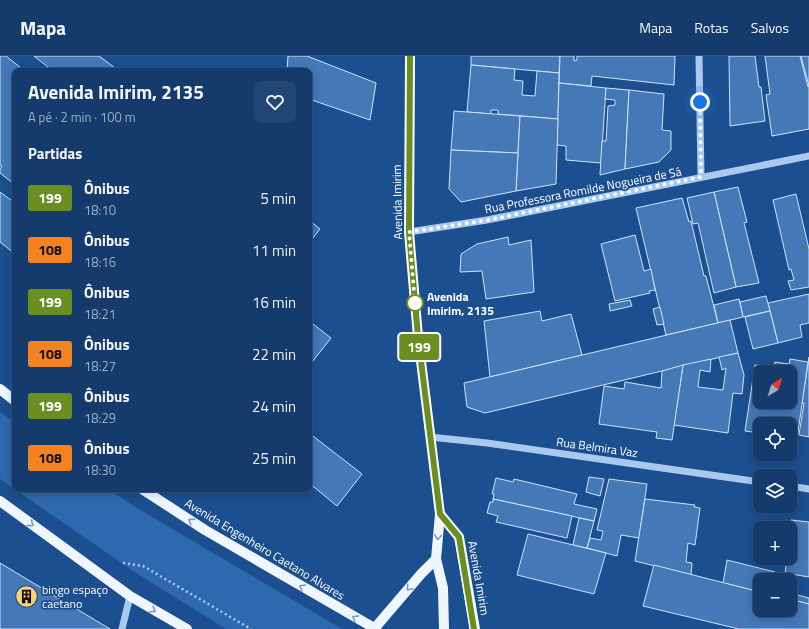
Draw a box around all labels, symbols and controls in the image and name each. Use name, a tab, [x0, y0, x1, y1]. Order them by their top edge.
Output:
text: Mapa	[20, 13, 66, 42]
text: Mapa	[639, 17, 672, 38]
text: Rotas	[694, 17, 729, 38]
text: Salvos	[751, 17, 789, 38]
text: Avenida Imirim, 2135	[28, 77, 204, 106]
button: heart	[254, 81, 296, 123]
your location	[690, 92, 710, 112]
text: A pé · 2 min · 100 m	[28, 107, 136, 127]
text: Partidas	[28, 142, 82, 165]
street label: Rua Professora Romilde Nogueira de Sá	[483, 162, 683, 218]
street label: Avenida Imirim	[387, 164, 407, 240]
text: Ônibus	[84, 177, 129, 200]
text: 199	[38, 187, 62, 208]
text: 5 min	[260, 187, 296, 210]
text: 18:10	[84, 200, 116, 220]
text: Ônibus	[84, 229, 129, 252]
text: 108	[38, 239, 62, 260]
text: 11 min	[252, 239, 296, 262]
text: 18:16	[84, 252, 116, 272]
text: Ônibus	[84, 281, 129, 304]
place label: Avenida Imirim, 2135	[427, 287, 494, 320]
text: 199	[38, 291, 62, 312]
text: 16 min	[252, 291, 296, 314]
marker: Avenida Imirim, 2135	[406, 294, 424, 312]
text: 18:21	[84, 304, 116, 324]
text: Ônibus	[84, 333, 129, 356]
line badge: 199	[396, 334, 442, 360]
text: 199	[407, 336, 431, 357]
text: 108	[38, 343, 62, 364]
text: 22 min	[252, 343, 296, 366]
text: 18:27	[84, 356, 116, 376]
north arrow	[753, 365, 797, 409]
map controls	[753, 365, 797, 617]
text: Ônibus	[84, 385, 129, 408]
text: 199	[38, 395, 62, 416]
text: 24 min	[252, 395, 296, 418]
text: 18:29	[84, 408, 116, 428]
button: locate	[753, 417, 797, 461]
street label: Rua Belmira Vaz	[555, 432, 639, 462]
text: Ônibus	[84, 437, 129, 460]
text: 108	[38, 447, 62, 468]
text: 25 min	[252, 447, 296, 470]
text: 18:30	[84, 460, 116, 480]
button: layers	[753, 469, 797, 513]
street label: Avenida Engenheiro Caetano Alvares	[181, 493, 349, 605]
one-way arrow	[188, 518, 195, 526]
one-way arrow	[27, 519, 34, 526]
button: +	[753, 521, 797, 565]
one-way arrow	[433, 533, 442, 540]
street label: Avenida Imirim	[463, 539, 495, 617]
button: −	[753, 573, 797, 617]
place label: bingo espaço caetano	[42, 580, 108, 613]
building icon: bingo espaço caetano	[14, 583, 40, 609]
one-way arrow	[407, 583, 414, 590]
one-way arrow	[299, 585, 306, 592]
one-way arrow	[149, 605, 156, 612]
one-way arrow	[352, 615, 359, 622]

